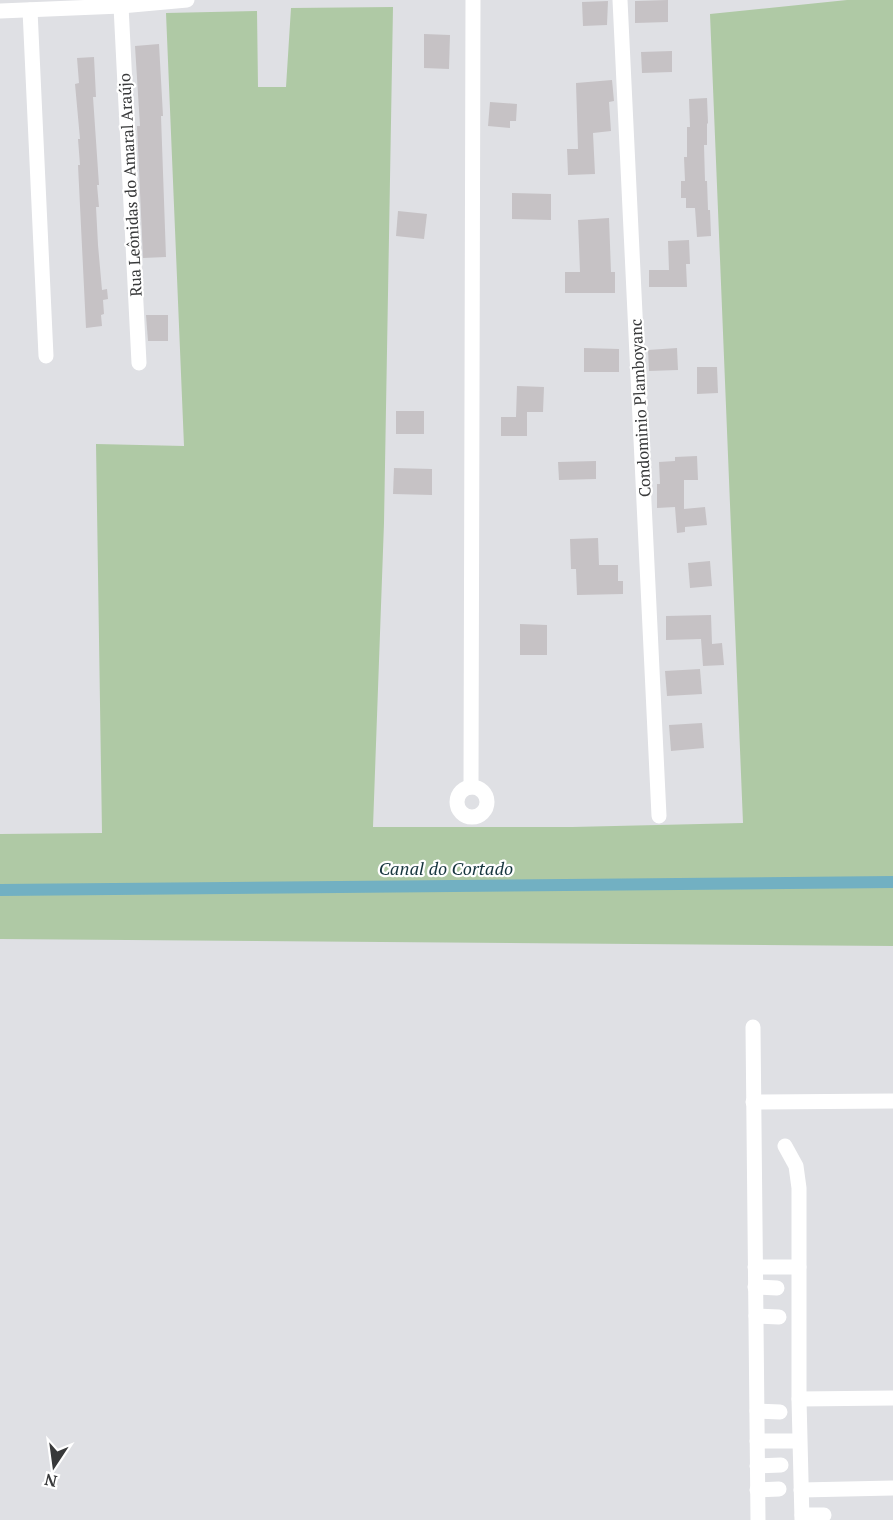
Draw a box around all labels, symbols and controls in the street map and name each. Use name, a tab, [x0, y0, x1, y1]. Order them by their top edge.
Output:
street label: Rua Leônidas do Amaral Araújo	[113, 73, 147, 297]
street label: Condominio Plamboyanc	[624, 318, 656, 498]
water label: Canal do Cortado	[379, 856, 513, 880]
north arrow	[24, 1436, 84, 1496]
text: N	[42, 1469, 59, 1493]

